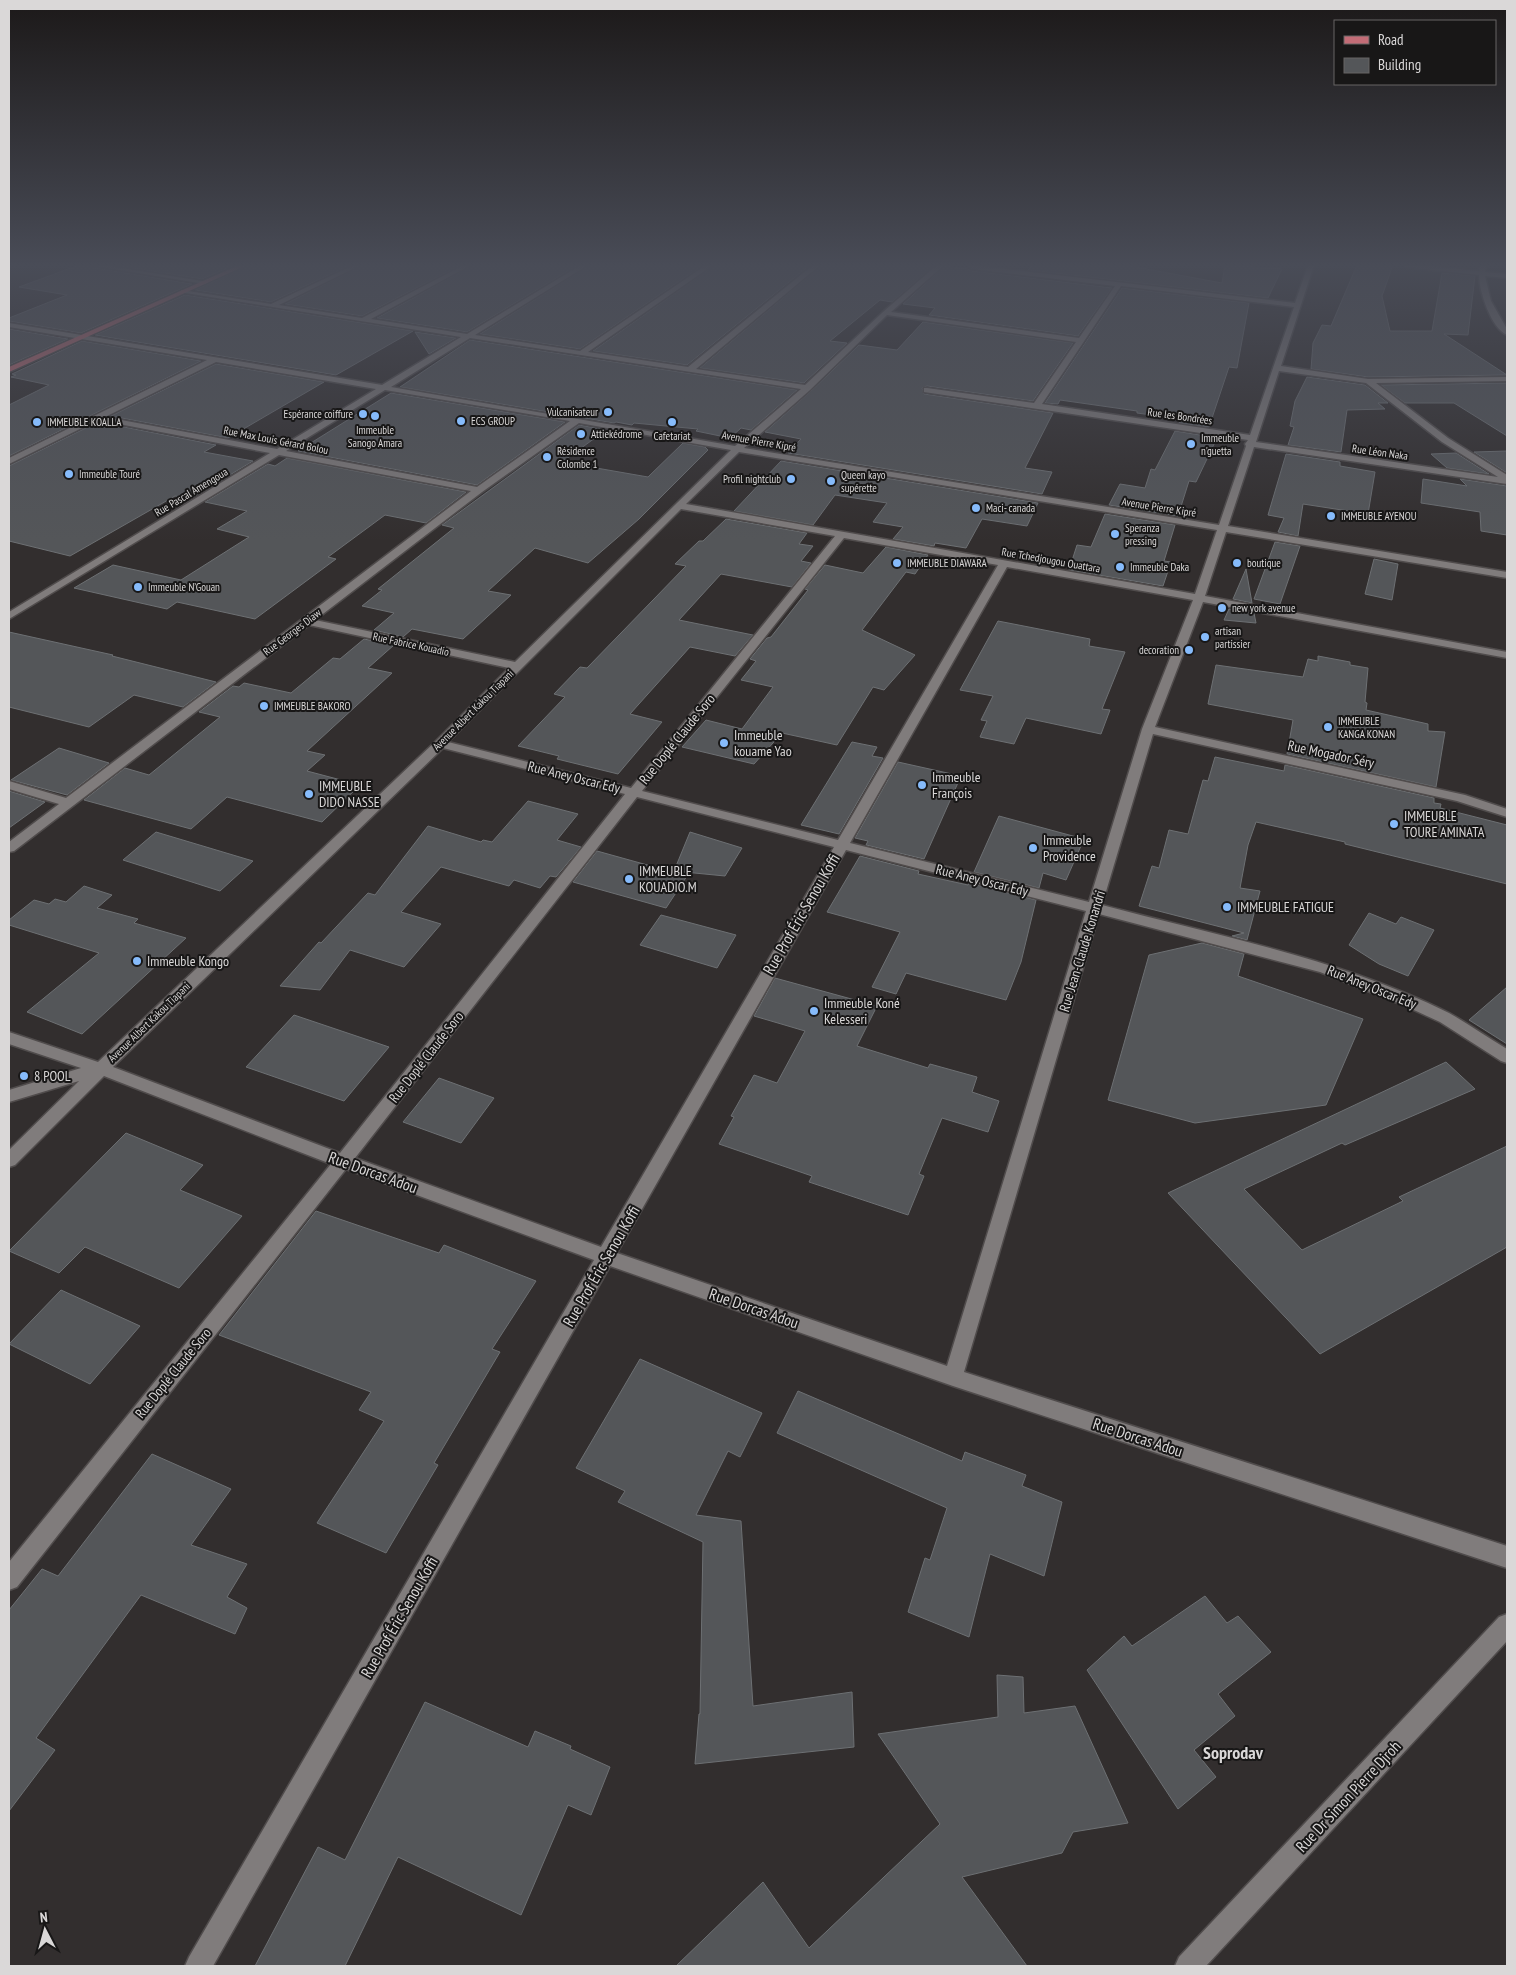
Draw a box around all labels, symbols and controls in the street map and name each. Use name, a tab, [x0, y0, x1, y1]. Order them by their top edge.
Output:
legend	[1334, 20, 1496, 85]
text: Road	[1378, 30, 1404, 49]
text: Building	[1378, 55, 1421, 74]
place label: Vulcanisateur	[546, 405, 598, 419]
street label: Rue les Bondrées	[1147, 405, 1214, 428]
marker: Vulcanisateur	[602, 406, 614, 418]
place label: Espérance coiffure	[284, 407, 353, 421]
marker: Espérance coiffure	[357, 408, 369, 420]
marker: Immeuble Sanogo Amara	[369, 410, 381, 422]
place label: ECS GROUP	[471, 414, 515, 428]
place label: IMMEUBLE KOALLA	[47, 415, 122, 429]
marker: ECS GROUP	[455, 415, 467, 427]
marker: IMMEUBLE KOALLA	[31, 416, 43, 428]
marker: Cafetariat	[666, 416, 678, 428]
street label: Rue Max Louis Gérard Bolou	[222, 423, 330, 457]
place label: Immeuble Sanogo Amara	[348, 423, 402, 450]
place label: Attiekédrome	[591, 427, 642, 441]
marker: Attiekédrome	[575, 428, 587, 440]
street label: Avenue Pierre Kipré	[721, 428, 798, 454]
place label: Cafetariat	[654, 429, 690, 443]
place label: Immeuble n'guetta	[1201, 431, 1240, 458]
marker: Immeuble n'guetta	[1185, 438, 1197, 450]
street label: Rue Léon Naka	[1351, 441, 1409, 463]
place label: Résidence Colombe 1	[557, 444, 598, 471]
marker: Résidence Colombe 1	[541, 451, 553, 463]
street label: Rue Pascal Amengoua	[152, 465, 230, 519]
place label: Immeuble Touré	[79, 467, 140, 481]
marker: Immeuble Touré	[63, 468, 75, 480]
place label: Queen kayo supérette	[841, 468, 886, 495]
place label: Profil nightclub	[723, 472, 781, 486]
marker: Profil nightclub	[785, 473, 797, 485]
marker: Queen kayo supérette	[825, 475, 837, 487]
street label: Avenue Pierre Kipré	[1121, 494, 1198, 520]
place label: Maci- canada	[986, 501, 1035, 515]
marker: Maci- canada	[970, 502, 982, 514]
place label: IMMEUBLE AYENOU	[1341, 509, 1417, 523]
marker: IMMEUBLE AYENOU	[1325, 510, 1337, 522]
place label: Speranza pressing	[1125, 521, 1160, 548]
marker: Speranza pressing	[1109, 528, 1121, 540]
street label: Rue Tchedjougou Ouattara	[1001, 544, 1101, 576]
place label: IMMEUBLE DIAWARA	[907, 556, 987, 570]
place label: boutique	[1247, 556, 1281, 570]
marker: IMMEUBLE DIAWARA	[891, 557, 903, 569]
marker: boutique	[1231, 557, 1243, 569]
place label: Immeuble Daka	[1130, 560, 1189, 574]
marker: Immeuble Daka	[1114, 561, 1126, 573]
place label: Immeuble N’Gouan	[148, 580, 220, 594]
marker: Immeuble N’Gouan	[132, 581, 144, 593]
place label: new york avenue	[1232, 601, 1296, 615]
marker: new york avenue	[1216, 602, 1228, 614]
street label: Rue Georges Diaw	[260, 605, 324, 658]
place label: artisan partissier	[1215, 624, 1250, 651]
street label: Rue Fabrice Kouadio	[372, 629, 451, 659]
marker: artisan partissier	[1199, 631, 1211, 643]
place label: decoration	[1139, 643, 1179, 657]
marker: decoration	[1183, 644, 1195, 656]
street label: Avenue Albert Kakou Tiapani	[430, 667, 516, 753]
street label: Rue Doplé Claude Soro	[635, 690, 719, 788]
place label: IMMEUBLE BAKORO	[274, 699, 350, 713]
marker: IMMEUBLE BAKORO	[258, 700, 270, 712]
place label: IMMEUBLE KANGA KONAN	[1338, 714, 1395, 741]
marker: IMMEUBLE KANGA KONAN	[1322, 721, 1334, 733]
place label: Immeuble kouame Yao	[734, 726, 792, 760]
street label: Rue Mogador Séry	[1286, 736, 1377, 772]
marker: Immeuble kouame Yao	[718, 737, 730, 749]
street label: Rue Aney Oscar Edy	[526, 757, 623, 797]
place label: Immeuble François	[932, 768, 981, 802]
place label: IMMEUBLE DIDO NASSE	[319, 777, 380, 811]
marker: Immeuble François	[916, 779, 928, 791]
marker: IMMEUBLE DIDO NASSE	[303, 788, 315, 800]
place label: IMMEUBLE TOURE AMINATA	[1404, 807, 1485, 841]
marker: IMMEUBLE TOURE AMINATA	[1388, 818, 1400, 830]
place label: Immeuble Providence	[1043, 831, 1096, 865]
marker: Immeuble Providence	[1027, 842, 1039, 854]
street label: Rue Prof Éric Senou Koffi	[758, 850, 844, 978]
street label: Rue Aney Oscar Edy	[934, 860, 1031, 900]
place label: IMMEUBLE KOUADIO.M	[639, 862, 697, 896]
marker: IMMEUBLE KOUADIO.M	[623, 873, 635, 885]
street label: Rue Jean-Claude Konandri	[1055, 888, 1109, 1014]
place label: IMMEUBLE FATIGUE	[1237, 898, 1334, 916]
marker: IMMEUBLE FATIGUE	[1221, 901, 1233, 913]
place label: Immeuble Kongo	[147, 952, 229, 970]
marker: Immeuble Kongo	[131, 955, 143, 967]
street label: Rue Aney Oscar Edy	[1325, 961, 1420, 1013]
street label: Avenue Albert Kakou Tiapani	[105, 979, 193, 1065]
place label: Immeuble Koné Kelesseri	[824, 994, 900, 1028]
marker: Immeuble Koné Kelesseri	[808, 1005, 820, 1017]
street label: Rue Doplé Claude Soro	[385, 1008, 467, 1106]
place label: 8 POOL	[34, 1067, 71, 1085]
marker: 8 POOL	[18, 1070, 30, 1082]
street label: Rue Dorcas Adou	[326, 1147, 420, 1197]
street label: Rue Prof Éric Senou Koffi	[558, 1202, 644, 1330]
street label: Rue Dorcas Adou	[707, 1283, 801, 1333]
street label: Rue Doplé Claude Soro	[131, 1324, 215, 1422]
street label: Rue Dorcas Adou	[1091, 1413, 1185, 1461]
street label: Rue Prof Éric Senou Koffi	[356, 1553, 442, 1681]
street label: Rue Dr Simon Pierre Djroh	[1291, 1736, 1405, 1856]
district label: Soprodav	[1203, 1741, 1264, 1764]
north arrow	[20, 1905, 70, 1955]
text: N	[39, 1908, 48, 1926]

